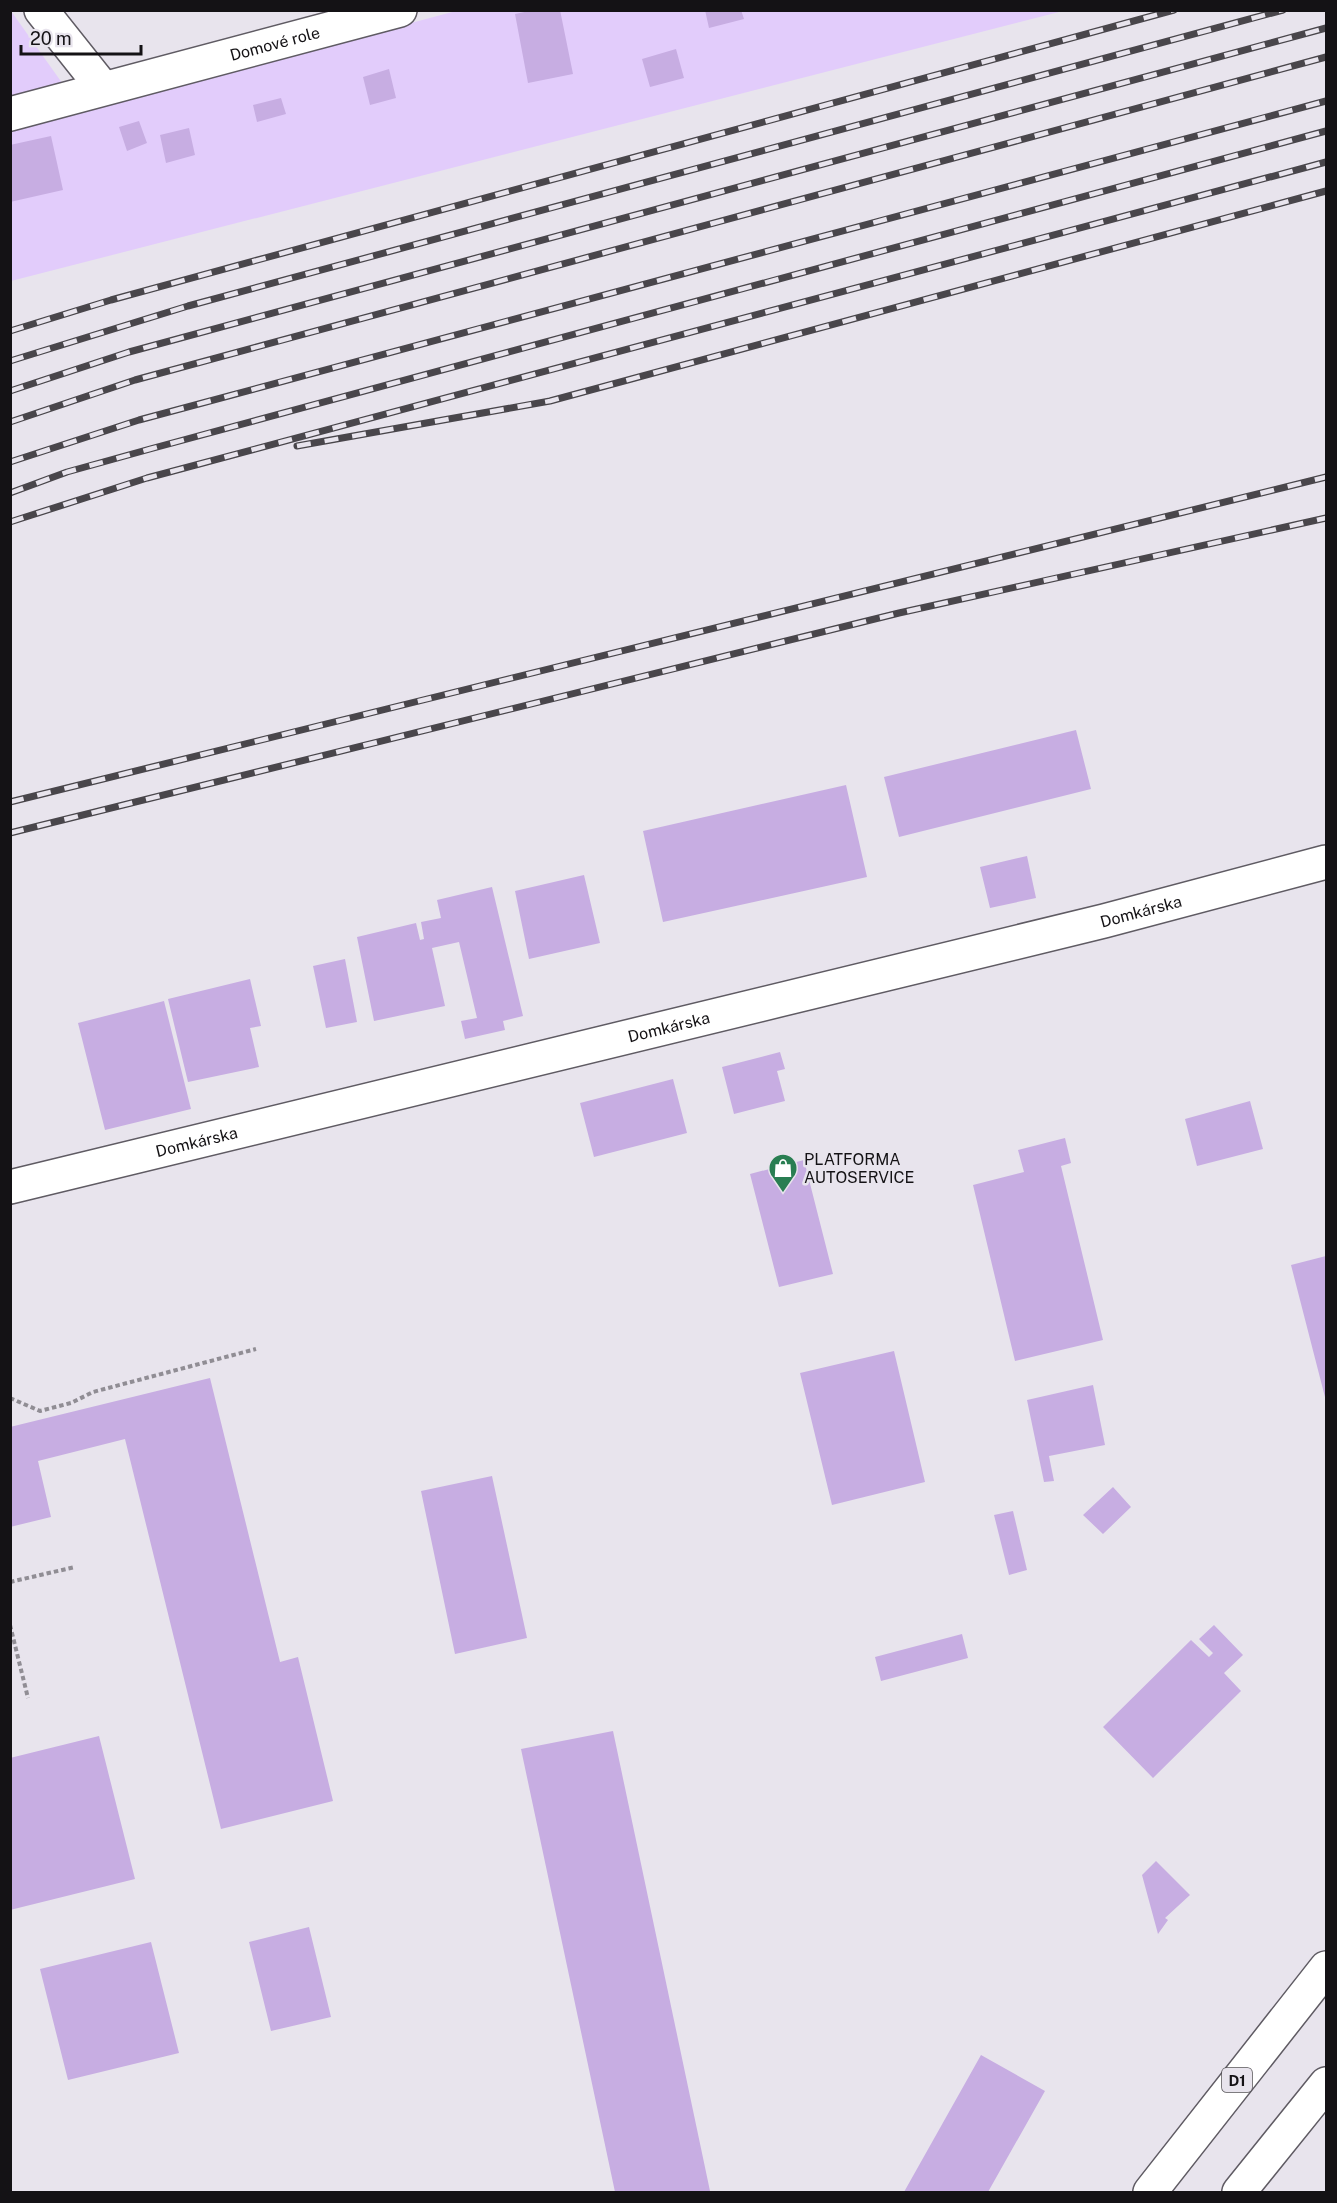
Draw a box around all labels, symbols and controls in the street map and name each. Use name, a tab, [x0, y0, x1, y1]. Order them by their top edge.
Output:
scale bar	[21, 18, 141, 56]
street label: Domové role	[228, 22, 322, 64]
text: 20 m	[30, 28, 72, 49]
street label: Domkárska	[1098, 891, 1184, 931]
street label: Domkárska	[626, 1008, 712, 1046]
street label: Domkárska	[154, 1123, 239, 1161]
place label: PLATFORMA AUTOSERVICE	[804, 1150, 914, 1187]
shop icon: PLATFORMA AUTOSERVICE	[767, 1152, 799, 1194]
road number: D1	[1222, 2068, 1252, 2092]

